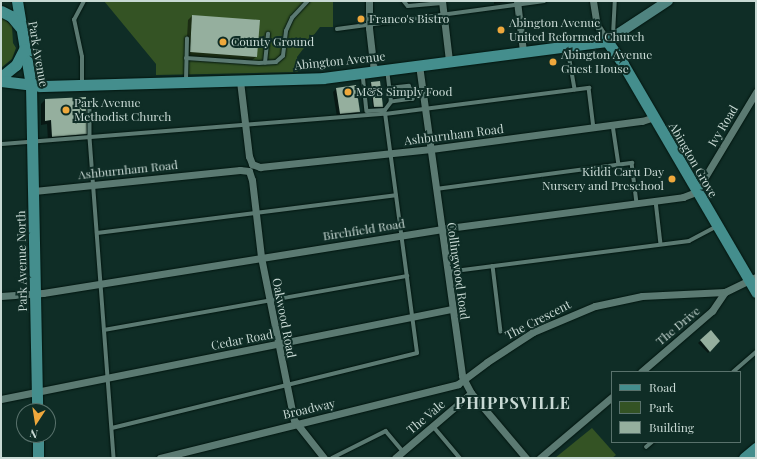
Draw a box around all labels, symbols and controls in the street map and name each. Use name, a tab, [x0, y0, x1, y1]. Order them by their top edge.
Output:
place label: Franco's Bistro	[369, 12, 449, 26]
marker: Franco's Bistro	[356, 14, 366, 24]
place label: Abington Avenue United Reformed Church	[509, 16, 644, 44]
street label: Park Avenue	[25, 20, 51, 88]
marker: Abington Avenue United Reformed Church	[496, 25, 506, 35]
place label: County Ground	[231, 35, 314, 49]
marker: County Ground	[218, 37, 228, 47]
place label: Abington Avenue Guest House	[561, 48, 653, 76]
street label: Abington Avenue	[294, 49, 386, 73]
marker: Abington Avenue Guest House	[548, 57, 558, 67]
place label: M&S Simply Food	[356, 85, 453, 99]
marker: M&S Simply Food	[343, 87, 353, 97]
place label: Park Avenue Methodist Church	[74, 96, 172, 124]
street label: Ivy Road	[705, 103, 741, 149]
marker: Park Avenue Methodist Church	[61, 105, 71, 115]
street label: Abington Grove	[666, 120, 720, 200]
street label: Ashburnham Road	[403, 122, 505, 148]
street label: Ashburnham Road	[77, 158, 179, 182]
place label: Kiddi Caru Day Nursery and Preschool	[542, 165, 664, 193]
marker: Kiddi Caru Day Nursery and Preschool	[667, 174, 677, 184]
street label: Park Avenue North	[14, 210, 30, 312]
street label: Birchfield Road	[322, 216, 406, 244]
street label: Collingwood Road	[444, 222, 472, 320]
street label: Oakwood Road	[269, 277, 299, 359]
street label: The Crescent	[503, 297, 573, 343]
street label: The Drive	[653, 303, 703, 349]
street label: Cedar Road	[210, 327, 274, 353]
legend	[611, 371, 741, 443]
text: Road	[649, 379, 676, 395]
district label: PHIPPSVILLE	[455, 393, 571, 413]
street label: Broadway	[281, 396, 337, 422]
street label: The Vale	[404, 397, 448, 437]
text: Park	[649, 399, 674, 415]
north arrow	[16, 403, 56, 443]
text: Building	[649, 419, 694, 435]
text: N	[28, 426, 39, 442]

